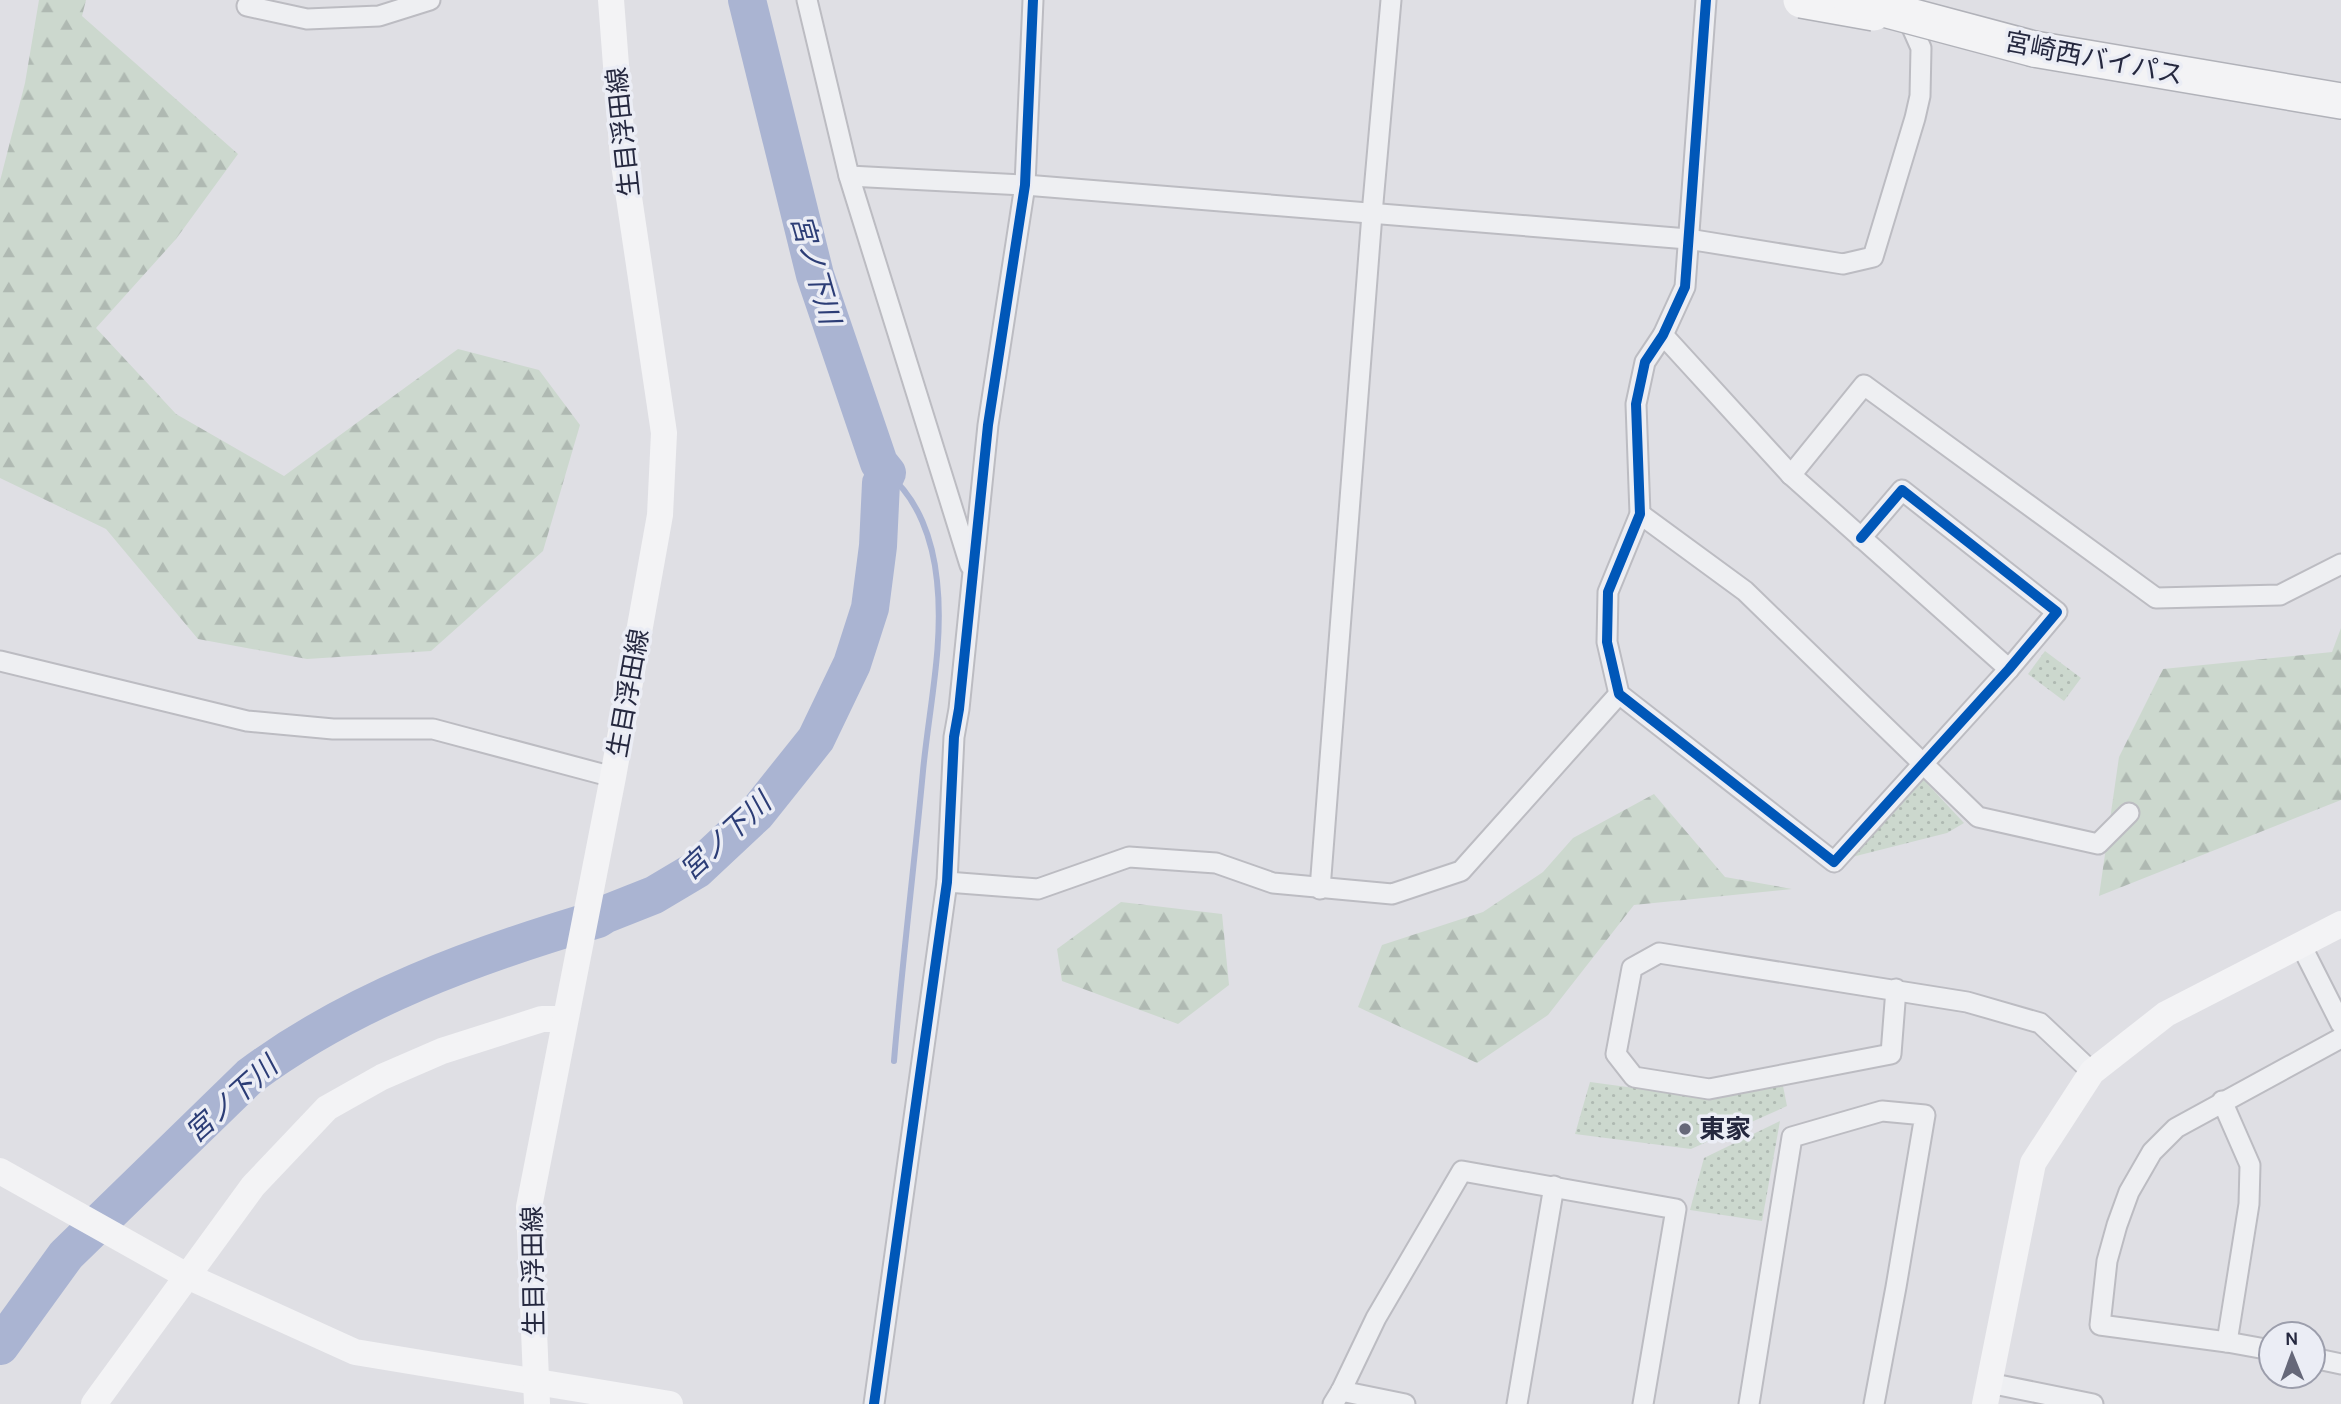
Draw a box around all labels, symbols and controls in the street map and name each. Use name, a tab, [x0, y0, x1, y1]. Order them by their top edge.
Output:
street label: 宮崎西バイパス	[2002, 26, 2186, 91]
street label: 生目浮田線	[601, 66, 646, 198]
water label: 宮ノ下川	[784, 211, 848, 330]
street label: 生目浮田線	[602, 626, 655, 760]
water label: 宮ノ下川	[673, 784, 780, 887]
water label: 宮ノ下川	[179, 1048, 286, 1149]
place label: 東家	[1699, 1114, 1751, 1145]
marker: 東家	[1677, 1121, 1693, 1137]
street label: 生目浮田線	[517, 1206, 550, 1336]
north arrow	[2257, 1320, 2327, 1390]
text: N	[2285, 1328, 2299, 1350]

